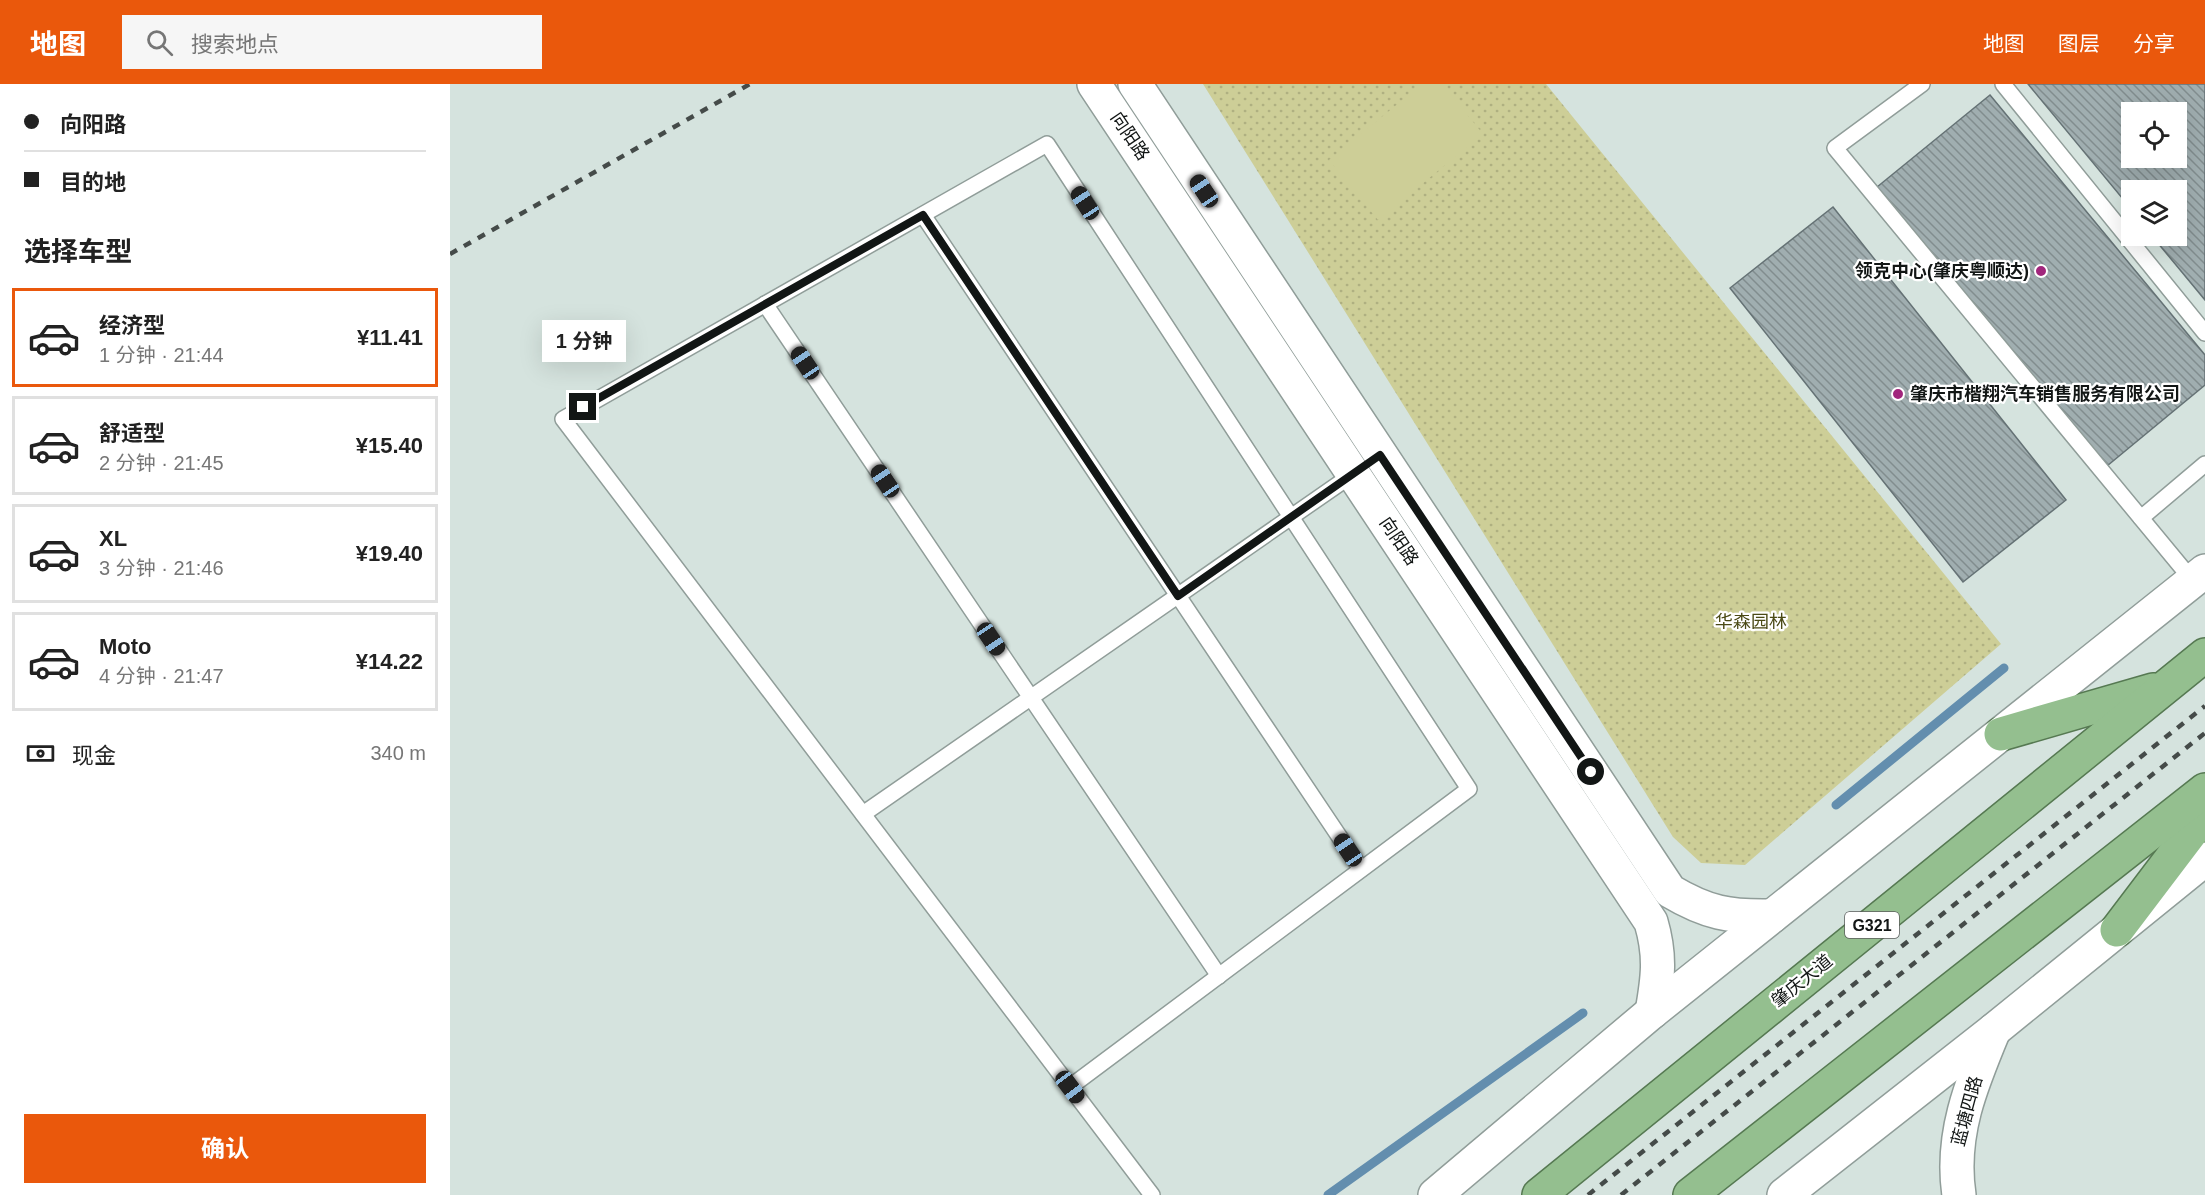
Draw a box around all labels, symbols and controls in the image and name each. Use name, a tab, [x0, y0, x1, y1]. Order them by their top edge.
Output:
search box	[122, 15, 542, 69]
icon: search	[143, 26, 176, 59]
text: 地图	[30, 29, 86, 60]
text: 搜索地点	[191, 32, 279, 57]
text: 地图	[1983, 32, 2025, 55]
text: 图层	[2058, 32, 2100, 55]
text: 分享	[2133, 32, 2175, 55]
map controls	[2121, 102, 2187, 246]
button: locate	[2121, 102, 2187, 168]
street label: 向阳路	[1107, 108, 1153, 164]
text: 向阳路	[60, 112, 126, 137]
text: 目的地	[60, 170, 126, 195]
car	[1186, 171, 1222, 211]
button: layers	[2121, 180, 2187, 246]
car	[1068, 183, 1102, 223]
text: 选择车型	[24, 237, 132, 267]
place label: 领克中心(肇庆粤顺达)	[1855, 261, 2029, 281]
marker: 领克中心(肇庆粤顺达)	[2034, 264, 2048, 278]
icon: car	[27, 311, 81, 365]
text: 经济型	[99, 313, 165, 338]
callout: 1 分钟	[541, 320, 625, 362]
text: ¥11.41	[357, 325, 423, 350]
text: 1 分钟	[556, 330, 612, 352]
car	[787, 343, 823, 383]
text: 1 分钟 · 21:44	[99, 344, 224, 366]
place label: 肇庆市楷翔汽车销售服务有限公司	[1910, 384, 2180, 404]
marker: 肇庆市楷翔汽车销售服务有限公司	[1891, 387, 1905, 401]
route end	[569, 393, 596, 420]
icon: car	[27, 419, 81, 473]
text: 舒适型	[99, 421, 165, 446]
text: ¥15.40	[356, 433, 423, 458]
text: 2 分钟 · 21:45	[99, 452, 224, 474]
car	[867, 461, 903, 501]
street label: 向阳路	[1376, 513, 1422, 569]
text: XL	[99, 526, 127, 551]
icon: car	[27, 527, 81, 581]
text: ¥19.40	[356, 541, 423, 566]
text: 3 分钟 · 21:46	[99, 557, 224, 579]
park label: 华森园林	[1715, 612, 1787, 632]
car	[973, 619, 1009, 659]
text: Moto	[99, 634, 152, 659]
icon: car	[27, 635, 81, 689]
text: ¥14.22	[356, 649, 423, 674]
text: 4 分钟 · 21:47	[99, 665, 224, 687]
icon: cash	[24, 737, 57, 770]
text: 340 m	[370, 742, 426, 764]
text: 现金	[72, 743, 116, 768]
route start	[1577, 758, 1604, 785]
car	[1330, 830, 1366, 870]
road number: G321	[1845, 912, 1899, 938]
street label: 肇庆大道	[1768, 951, 1836, 1011]
car	[1052, 1067, 1088, 1107]
street label: 蓝塘四路	[1948, 1074, 1986, 1148]
button: 确认	[24, 1114, 426, 1183]

